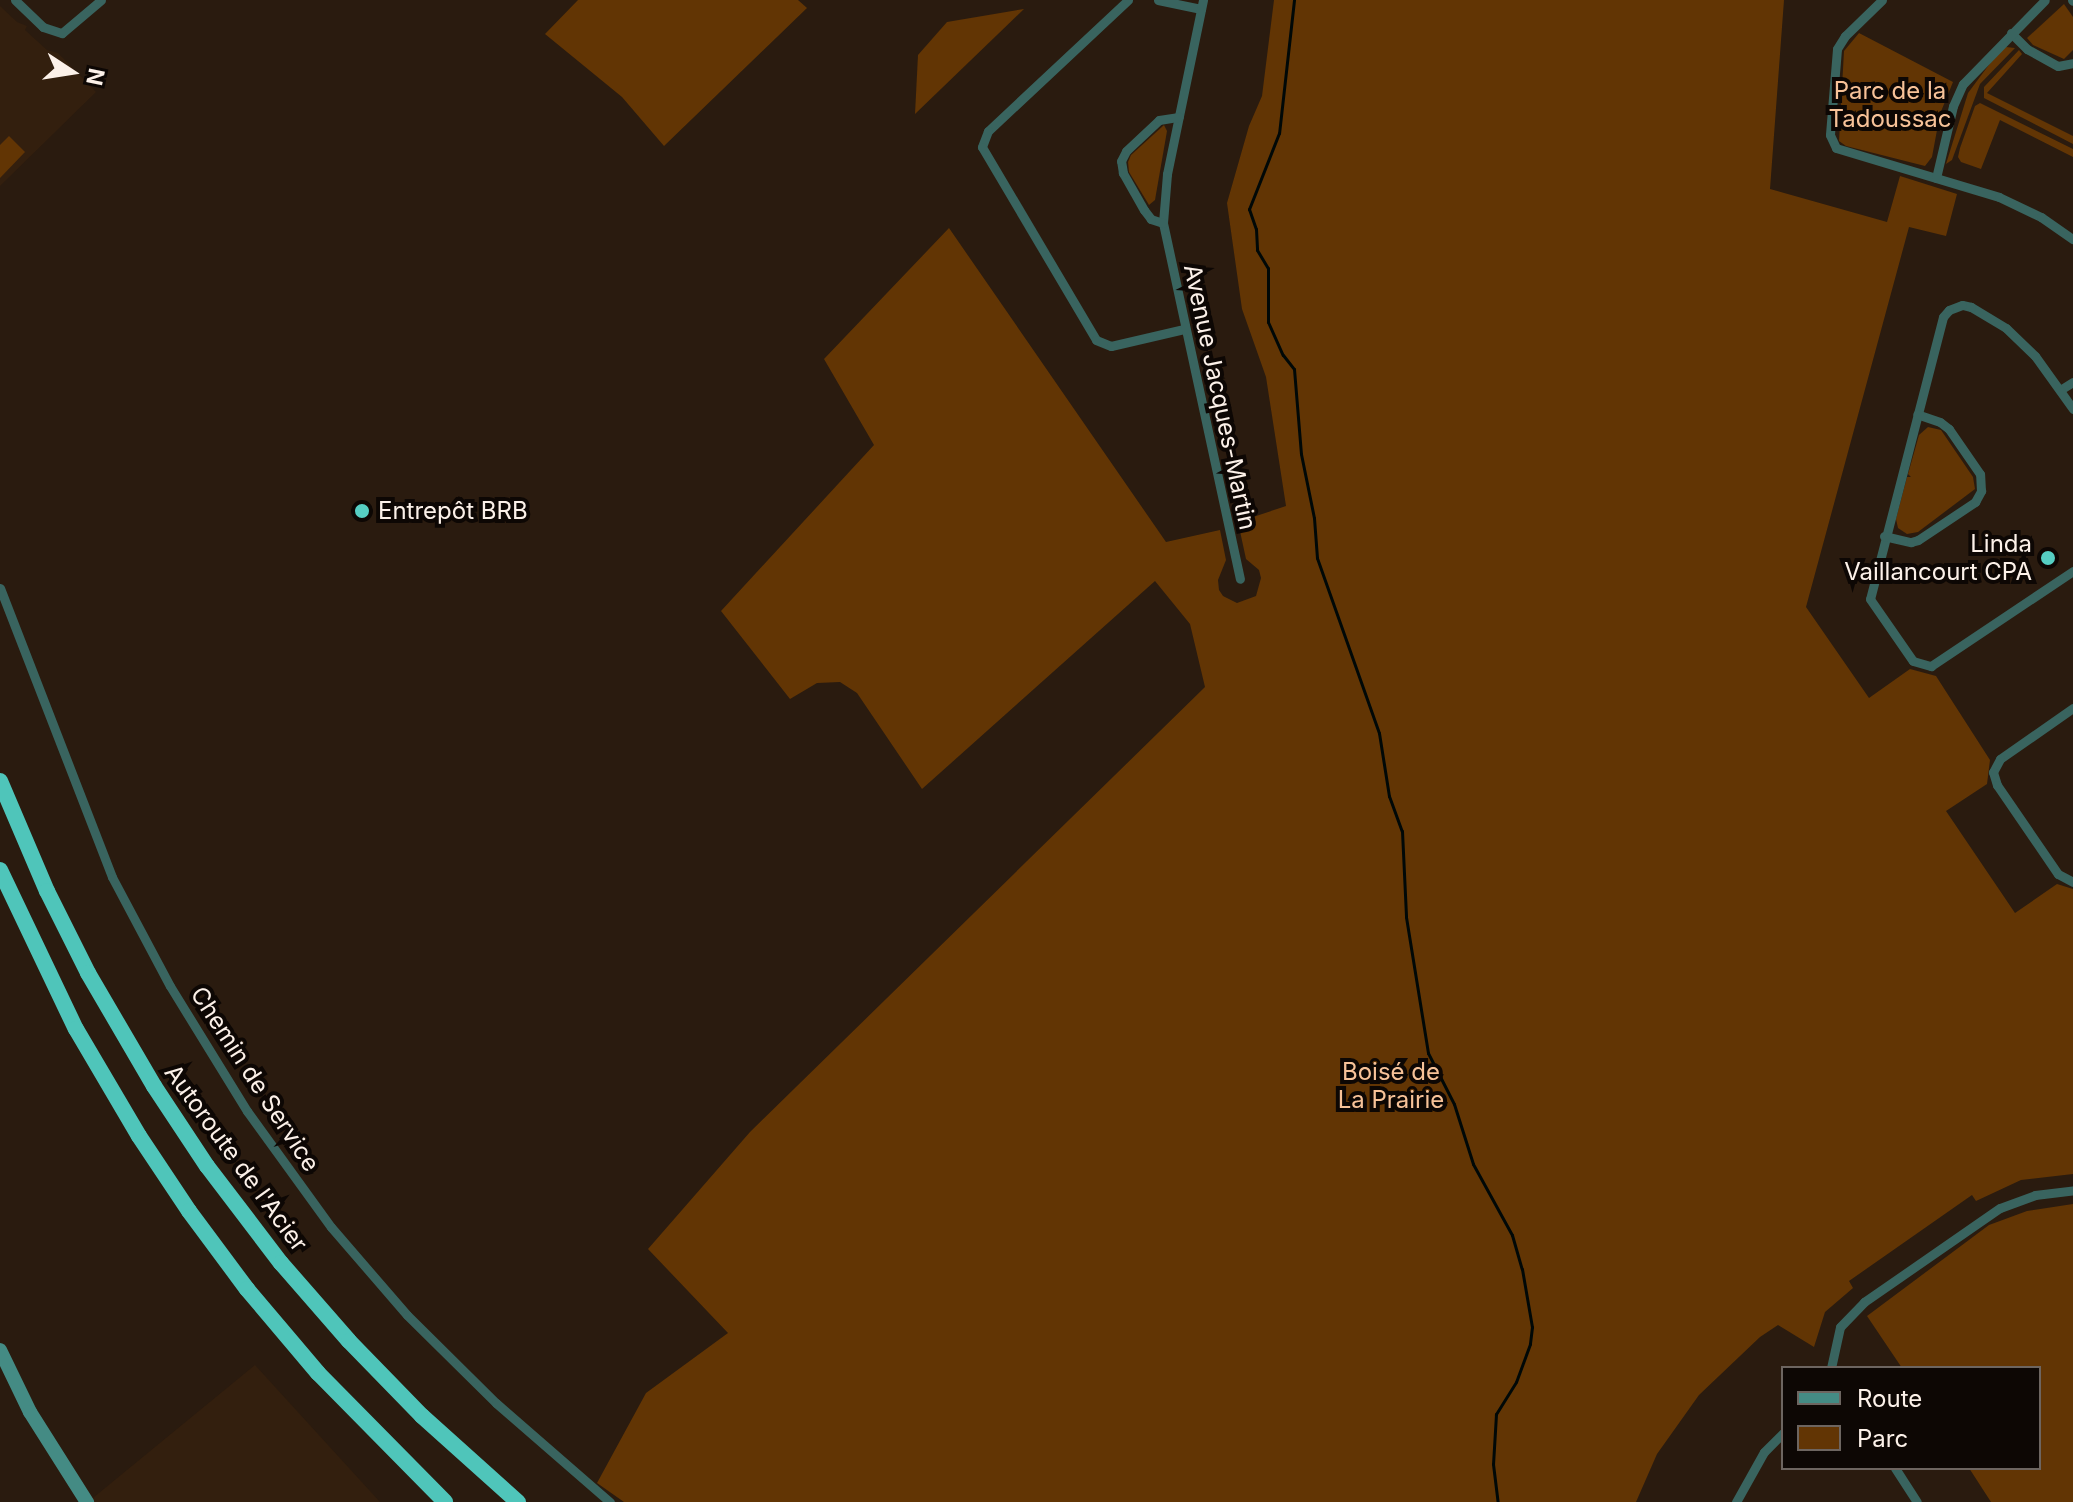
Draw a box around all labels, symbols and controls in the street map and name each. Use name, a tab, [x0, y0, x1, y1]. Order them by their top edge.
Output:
north arrow	[32, 32, 112, 112]
text: N	[81, 66, 110, 88]
park label: Parc de la Tadoussac	[1828, 77, 1952, 133]
street label: Avenue Jacques-Martin	[1178, 261, 1262, 533]
place label: Entrepôt BRB	[378, 497, 528, 525]
marker: Entrepôt BRB	[353, 502, 371, 520]
place label: Linda Vaillancourt CPA	[1844, 530, 2032, 586]
marker: Linda Vaillancourt CPA	[2039, 549, 2057, 567]
street label: Chemin de Service	[184, 981, 326, 1177]
park label: Boisé de La Prairie	[1338, 1058, 1444, 1114]
street label: Autoroute de l'Acier	[159, 1059, 313, 1257]
legend	[1781, 1366, 2041, 1470]
text: Route	[1857, 1384, 1922, 1413]
text: Parc	[1857, 1424, 1908, 1453]

